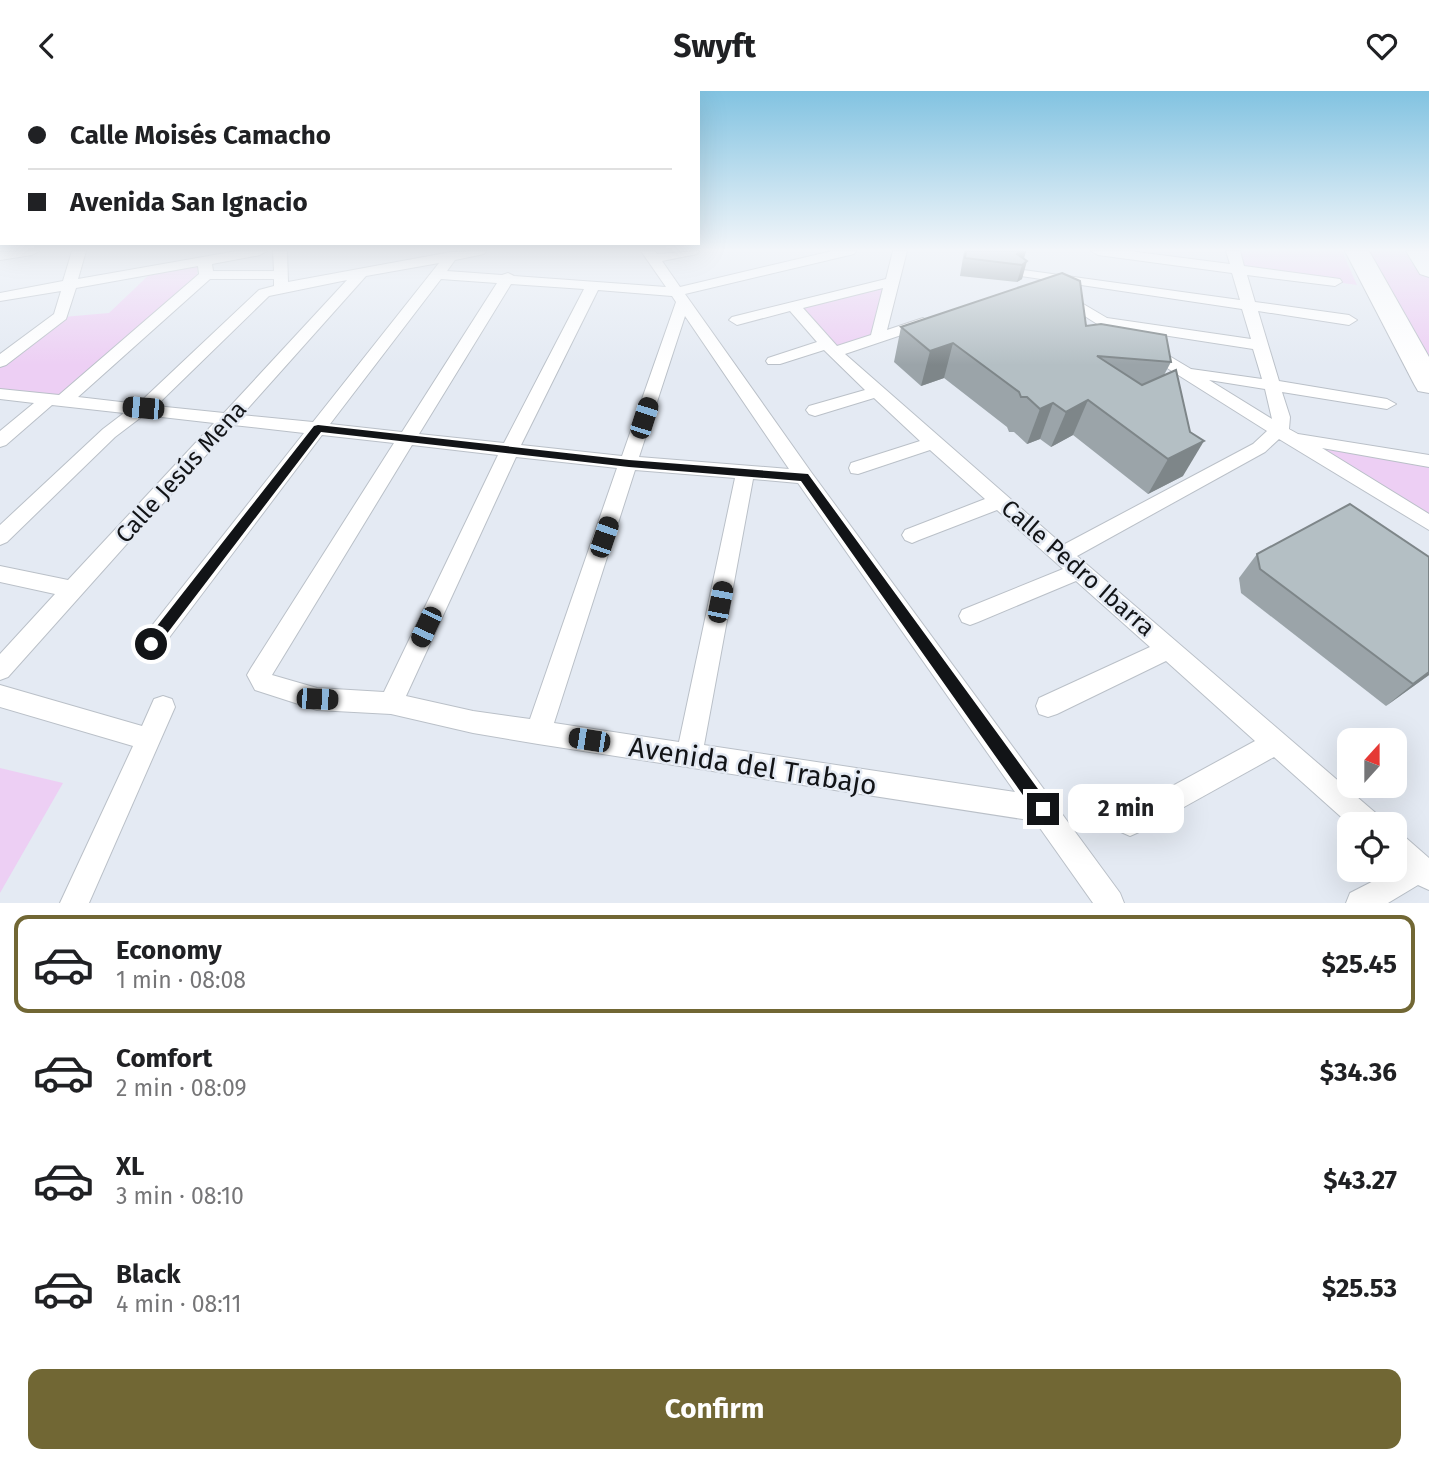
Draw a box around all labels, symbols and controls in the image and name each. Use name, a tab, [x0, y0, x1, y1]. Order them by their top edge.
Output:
icon: back	[28, 27, 66, 65]
text: Swyft	[673, 27, 756, 65]
icon: heart	[1363, 27, 1401, 65]
text: Calle Moisés Camacho	[70, 120, 331, 151]
text: Avenida San Ignacio	[70, 187, 308, 218]
street label: Calle Jesús Mena	[110, 395, 252, 549]
car	[628, 395, 661, 441]
car	[122, 396, 165, 420]
street label: Calle Pedro Ibarra	[996, 494, 1160, 642]
car	[588, 514, 621, 560]
car	[706, 579, 735, 625]
car	[408, 604, 445, 650]
route start	[135, 628, 167, 660]
car	[296, 688, 339, 710]
car	[567, 726, 612, 754]
north arrow	[1337, 728, 1407, 798]
map controls	[1337, 728, 1407, 882]
street label: Avenida del Trabajo	[627, 730, 879, 802]
callout: 2 min	[1068, 785, 1183, 833]
route end	[1027, 793, 1059, 825]
text: 2 min	[1098, 794, 1154, 822]
button: locate	[1337, 812, 1407, 882]
icon: car	[32, 933, 95, 996]
text: Economy	[116, 935, 222, 966]
text: $25.45	[1322, 949, 1397, 980]
text: 1 min · 08:08	[116, 966, 246, 994]
icon: car	[32, 1041, 95, 1104]
text: Comfort	[116, 1043, 212, 1074]
text: $34.36	[1320, 1057, 1397, 1088]
text: 2 min · 08:09	[116, 1074, 247, 1102]
icon: car	[32, 1149, 95, 1212]
text: XL	[116, 1151, 144, 1182]
text: $43.27	[1323, 1165, 1397, 1196]
text: 3 min · 08:10	[116, 1182, 244, 1210]
icon: car	[32, 1257, 95, 1320]
text: Black	[116, 1259, 181, 1290]
text: $25.53	[1322, 1273, 1397, 1304]
text: 4 min · 08:11	[116, 1290, 241, 1318]
button: Confirm	[28, 1369, 1401, 1449]

